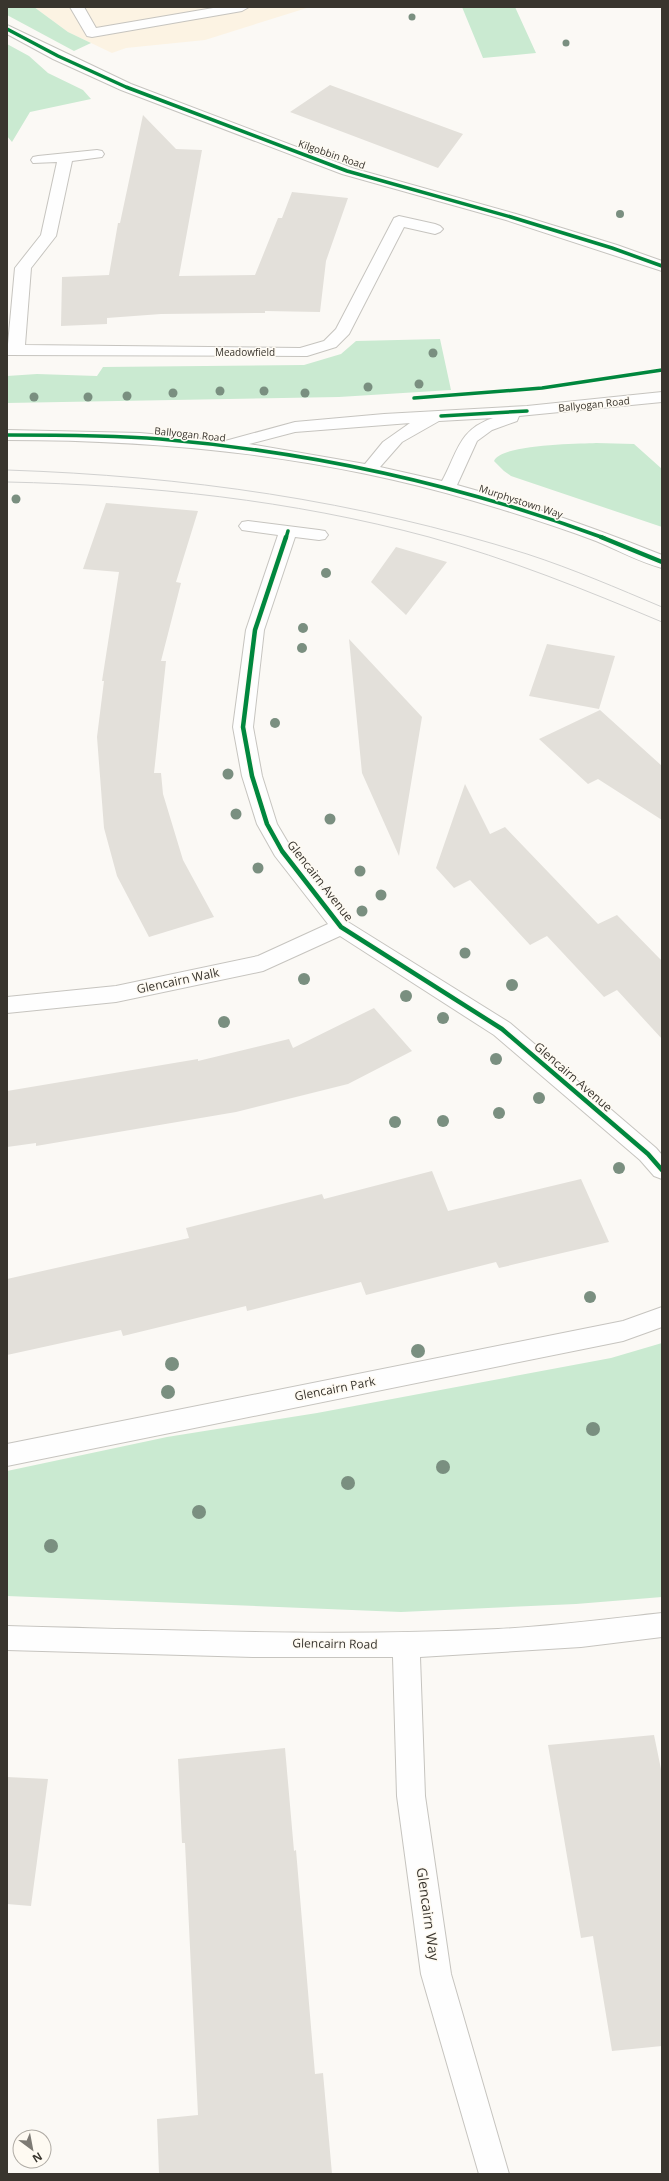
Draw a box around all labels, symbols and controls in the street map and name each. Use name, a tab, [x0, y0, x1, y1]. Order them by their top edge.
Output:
street label: Kilgobbin Road	[297, 136, 367, 172]
street label: Meadowfield	[215, 345, 275, 359]
street label: Ballyogan Road	[558, 393, 630, 415]
street label: Ballyogan Road	[154, 423, 226, 445]
street label: Murphystown Way	[477, 481, 566, 521]
street label: Glencairn Avenue	[283, 837, 358, 925]
street label: Glencairn Walk	[135, 963, 221, 998]
street label: Glencairn Avenue	[531, 1038, 616, 1116]
street label: Glencairn Park	[293, 1372, 377, 1405]
street label: Glencairn Road	[292, 1634, 378, 1653]
street label: Glencairn Way	[413, 1866, 445, 1963]
north arrow	[12, 2129, 52, 2169]
text: N	[30, 2149, 45, 2167]

